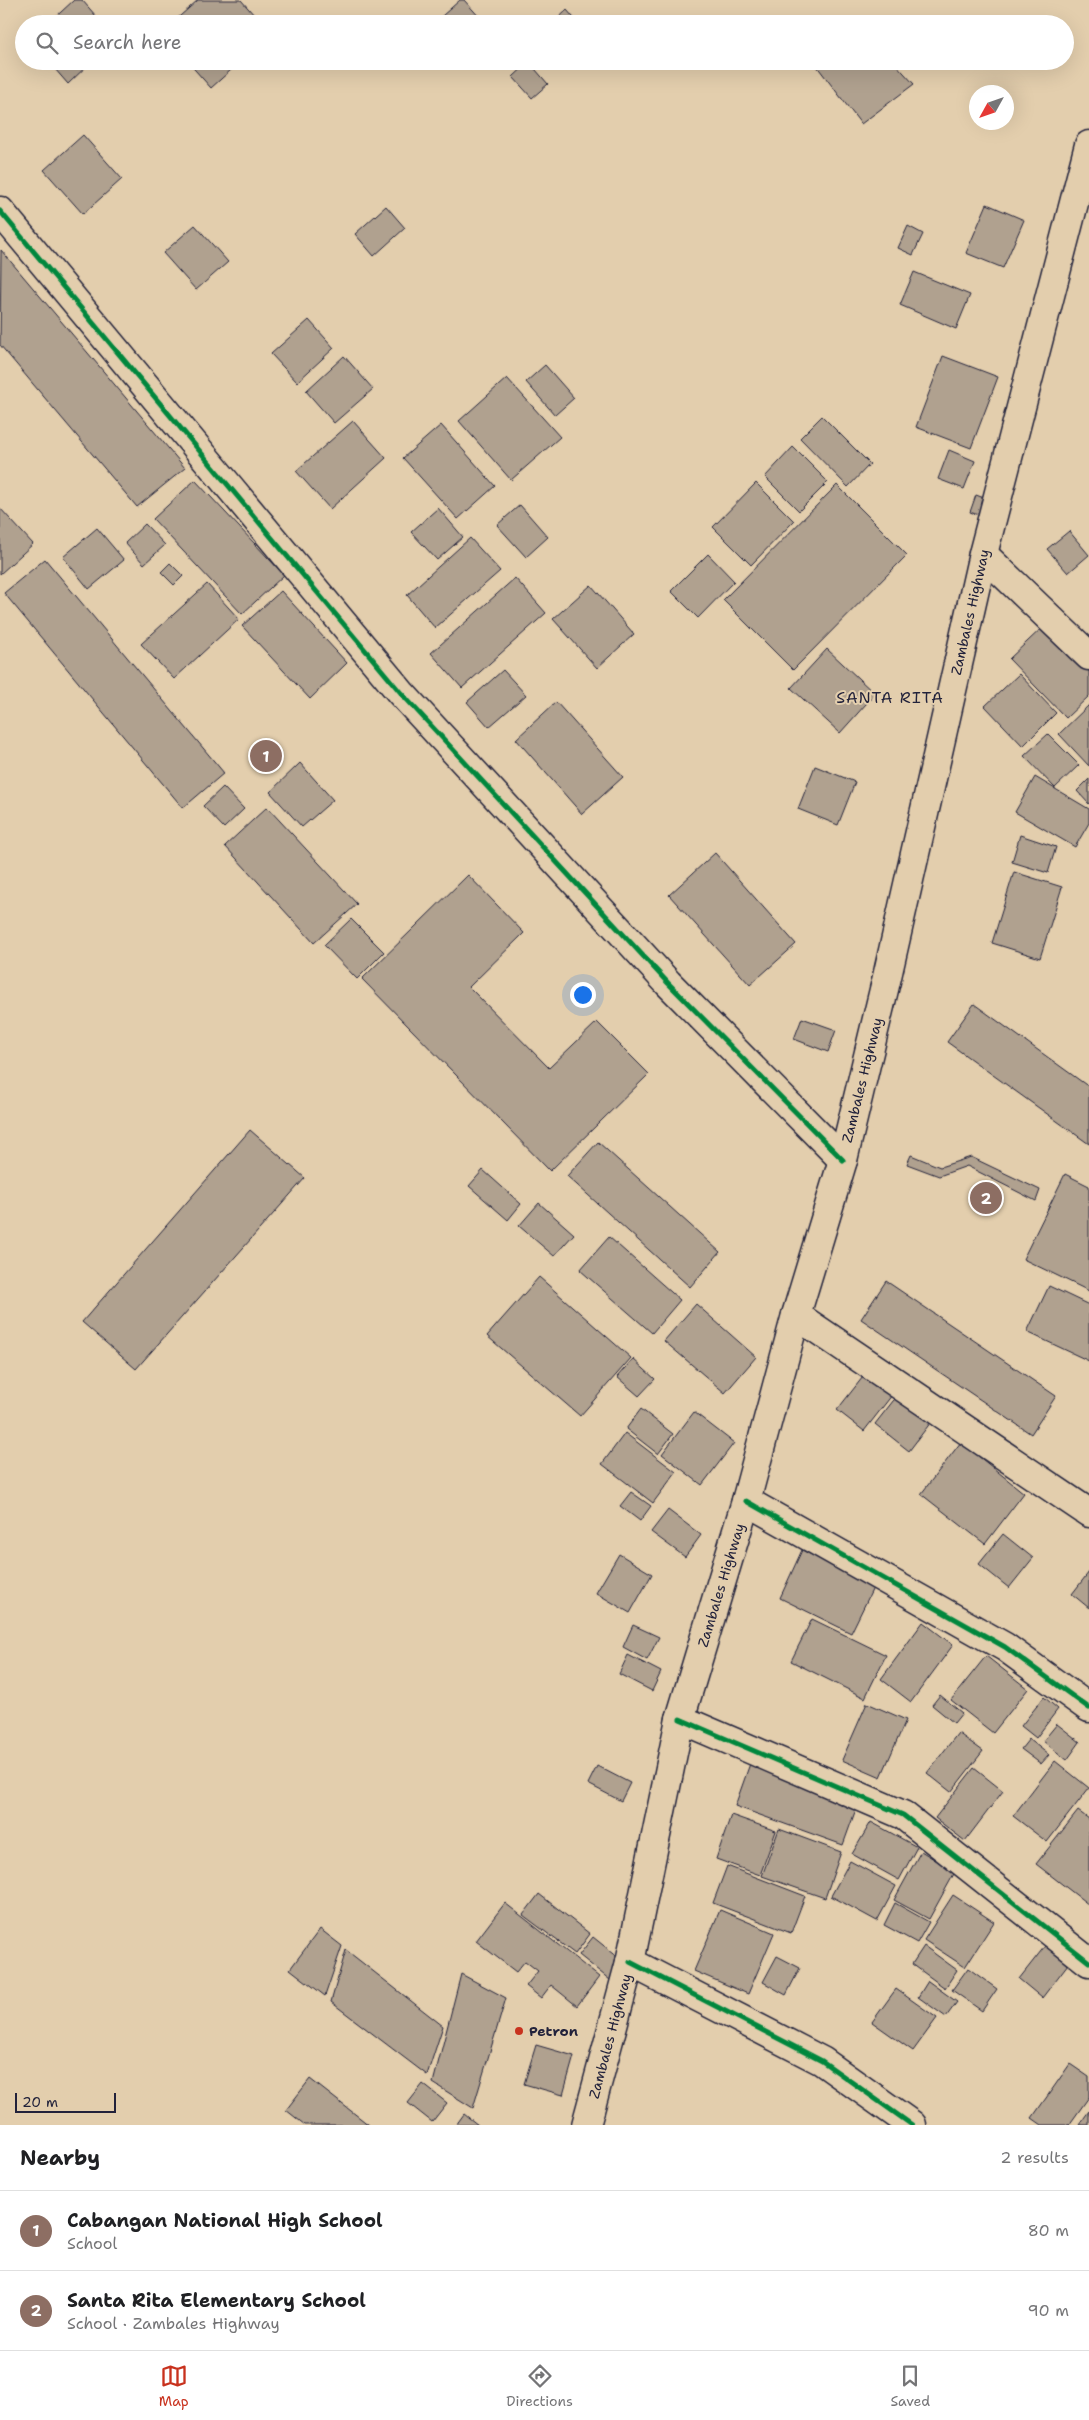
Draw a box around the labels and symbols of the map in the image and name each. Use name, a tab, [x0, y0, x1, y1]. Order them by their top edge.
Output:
north arrow	[969, 85, 1014, 130]
street label: Zambales Highway	[947, 547, 993, 677]
district label: SANTA RITA	[836, 687, 944, 708]
pin: 1	[250, 737, 282, 775]
your location	[570, 982, 596, 1008]
street label: Zambales Highway	[838, 1015, 886, 1145]
pin: 2	[970, 1179, 1002, 1217]
street label: Zambales Highway	[694, 1521, 748, 1649]
street label: Zambales Highway	[585, 1972, 635, 2100]
place label: Petron	[529, 2022, 578, 2040]
marker: Petron	[513, 2025, 525, 2037]
scale bar	[15, 2090, 116, 2113]

